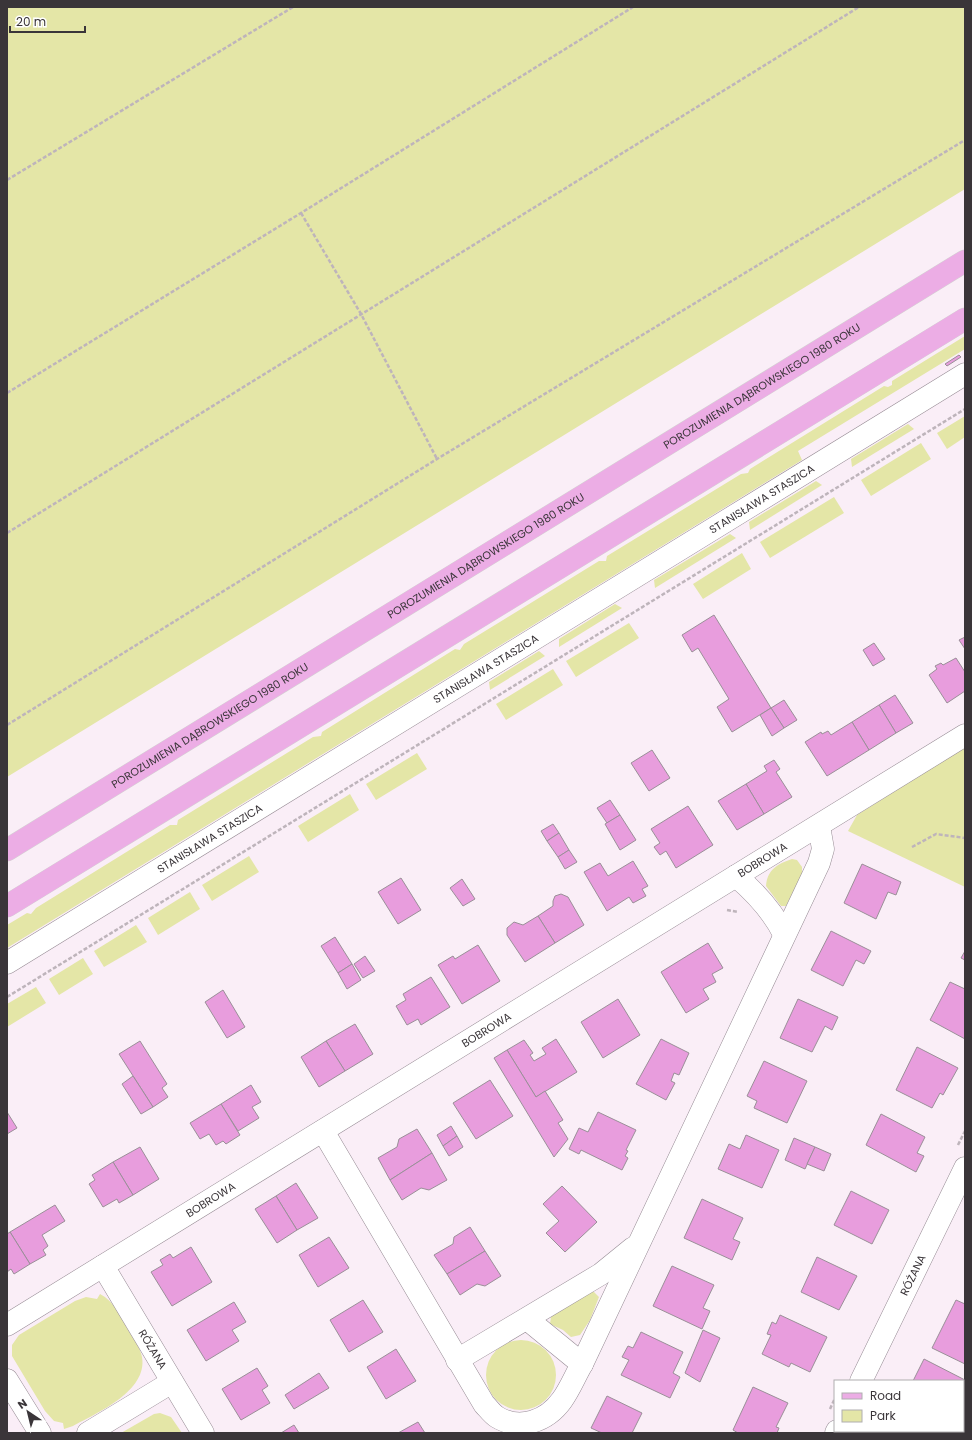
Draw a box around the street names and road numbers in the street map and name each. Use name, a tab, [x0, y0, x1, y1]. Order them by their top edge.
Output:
street label: POROZUMIENIA DĄBROWSKIEGO 1980 ROKU	[660, 319, 863, 453]
street label: STANISŁAWA STASZICA	[706, 460, 818, 537]
street label: POROZUMIENIA DĄBROWSKIEGO 1980 ROKU	[384, 489, 587, 622]
street label: STANISŁAWA STASZICA	[430, 630, 542, 707]
street label: POROZUMIENIA DĄBROWSKIEGO 1980 ROKU	[108, 659, 311, 792]
street label: STANISŁAWA STASZICA	[154, 800, 266, 877]
street label: BOBROWA	[734, 838, 791, 881]
street label: BOBROWA	[458, 1008, 515, 1051]
street label: BOBROWA	[183, 1178, 239, 1221]
street label: RÓŻANA	[896, 1251, 930, 1298]
street label: RÓŻANA	[135, 1326, 171, 1373]

